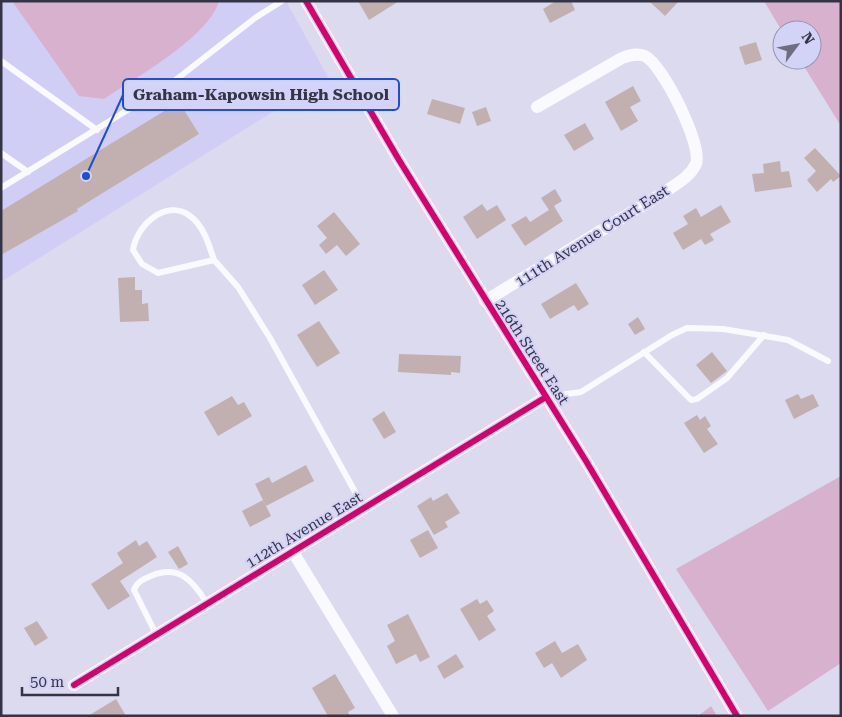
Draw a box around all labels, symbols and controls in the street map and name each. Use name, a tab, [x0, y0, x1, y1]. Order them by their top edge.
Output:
north arrow	[772, 20, 822, 70]
text: N	[798, 29, 818, 47]
callout: Graham-Kapowsin High School	[123, 79, 399, 110]
text: Graham-Kapowsin High School	[133, 85, 390, 104]
street label: 111th Avenue Court East	[512, 181, 672, 291]
street label: 216th Street East	[491, 296, 573, 408]
street label: 112th Avenue East	[243, 488, 366, 572]
scale bar	[22, 664, 119, 696]
text: 50 m	[30, 673, 65, 691]

